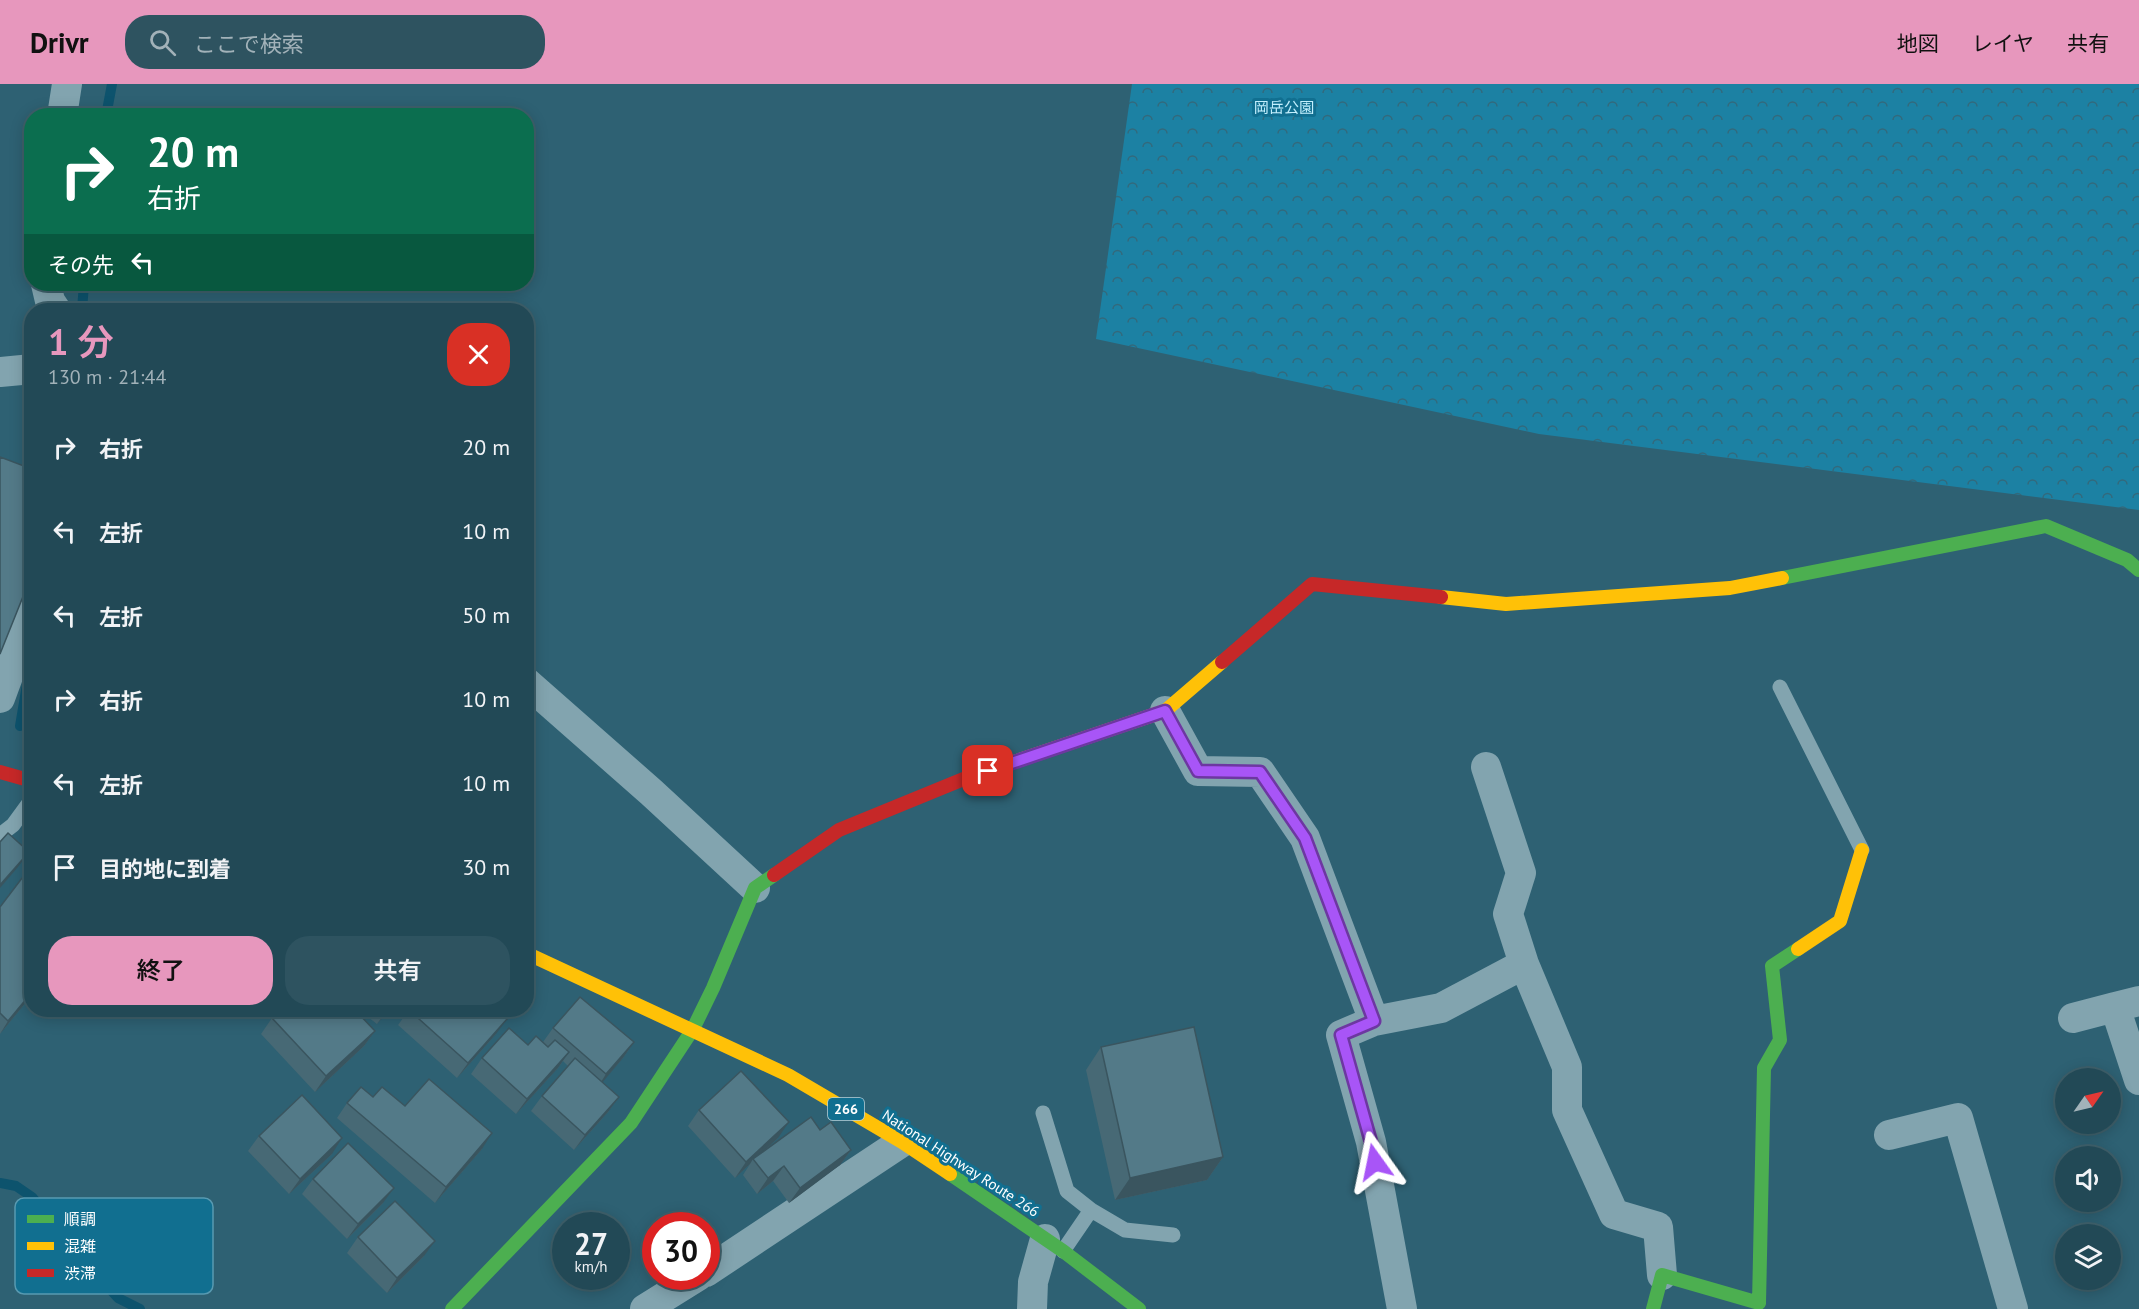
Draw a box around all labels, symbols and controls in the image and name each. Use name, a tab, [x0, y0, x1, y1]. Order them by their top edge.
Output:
search box	[125, 15, 545, 69]
text: Drivr	[30, 24, 89, 61]
icon: search	[146, 26, 179, 59]
text: ここで検索	[194, 30, 304, 58]
text: 地図	[1897, 30, 1939, 57]
text: レイヤ	[1972, 30, 2034, 57]
text: 共有	[2067, 30, 2109, 57]
park label: 岡岳公園	[1254, 98, 1314, 117]
text: 20 m	[147, 124, 239, 179]
icon: right	[48, 132, 126, 210]
text: 右折	[147, 181, 201, 215]
icon: left	[126, 246, 159, 279]
text: その先	[48, 251, 114, 279]
text: 1 分	[48, 318, 114, 365]
button: close	[447, 323, 510, 386]
text: 130 m · 21:44	[48, 364, 166, 390]
icon: right	[48, 431, 81, 464]
text: 20 m	[462, 433, 510, 461]
text: 右折	[99, 435, 143, 463]
icon: left	[48, 515, 81, 548]
text: 10 m	[462, 517, 510, 545]
text: 左折	[99, 519, 143, 547]
icon: left	[48, 599, 81, 632]
text: 50 m	[462, 601, 510, 629]
text: 左折	[99, 603, 143, 631]
icon: right	[48, 683, 81, 716]
text: 10 m	[462, 685, 510, 713]
text: 右折	[99, 687, 143, 715]
pin	[962, 745, 1013, 796]
icon: arrive	[971, 754, 1004, 787]
icon: left	[48, 767, 81, 800]
text: 10 m	[462, 769, 510, 797]
text: 左折	[99, 771, 143, 799]
icon: arrive	[48, 851, 81, 884]
text: 30 m	[462, 853, 510, 881]
text: 目的地に到着	[99, 855, 231, 883]
button: 終了	[48, 936, 273, 1005]
button: 共有	[285, 936, 510, 1005]
north arrow	[2055, 1068, 2121, 1134]
map controls	[2055, 1068, 2121, 1290]
road number: 266	[828, 1098, 864, 1120]
street label: National Highway Route 266	[879, 1105, 1043, 1221]
position arrow	[1343, 1130, 1407, 1194]
button: sound	[2055, 1146, 2121, 1212]
legend	[15, 1198, 213, 1294]
text: 順調	[64, 1209, 96, 1229]
speed limit sign: 30	[642, 1212, 720, 1290]
text: 27	[574, 1224, 608, 1263]
button: layers	[2055, 1224, 2121, 1290]
text: 混雑	[64, 1236, 96, 1256]
text: km/h	[575, 1257, 607, 1276]
text: 渋滞	[64, 1263, 96, 1283]

